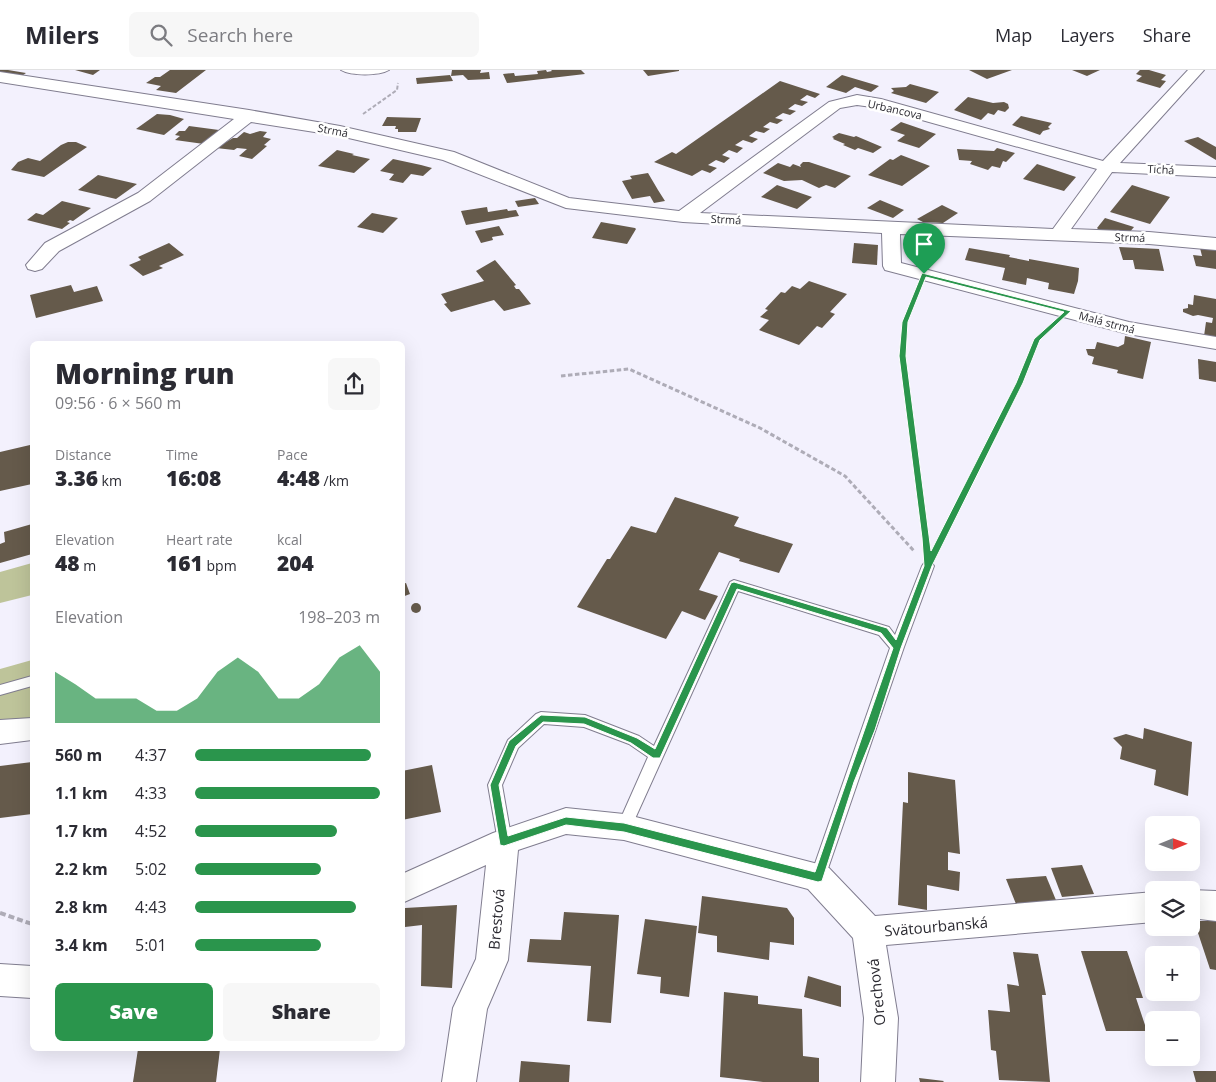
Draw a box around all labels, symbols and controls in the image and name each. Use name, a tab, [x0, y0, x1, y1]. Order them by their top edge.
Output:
search box	[129, 12, 479, 57]
text: Milers	[25, 18, 99, 51]
icon: search	[147, 21, 175, 49]
text: Search here	[187, 22, 293, 48]
text: Map	[995, 23, 1032, 47]
text: Layers	[1060, 23, 1115, 47]
text: Share	[1143, 23, 1191, 47]
street label: Urbancova	[866, 95, 924, 123]
street label: Strmá	[316, 120, 350, 140]
street label: Tichá	[1147, 161, 1175, 177]
street label: Strmá	[710, 211, 742, 227]
pin	[903, 223, 945, 274]
street label: Strmá	[1114, 229, 1146, 245]
icon: arrive	[910, 230, 938, 258]
street label: Malá strmá	[1077, 307, 1137, 337]
text: Morning run	[55, 354, 235, 392]
button: share	[328, 358, 380, 410]
text: 09:56 · 6 × 560 m	[55, 392, 181, 414]
text: Distance	[55, 445, 111, 464]
text: Time	[166, 445, 198, 464]
text: Pace	[277, 445, 308, 464]
text: 3.36	[55, 464, 98, 492]
text: 16:08	[166, 464, 221, 492]
text: 4:48	[277, 464, 320, 492]
text: km	[98, 471, 122, 490]
text: /km	[320, 471, 349, 490]
text: Elevation	[55, 530, 114, 549]
text: Heart rate	[166, 530, 233, 549]
text: kcal	[277, 530, 302, 549]
text: 48	[55, 549, 80, 577]
text: 161	[166, 549, 203, 577]
text: 204	[277, 549, 314, 577]
text: m	[80, 556, 96, 575]
text: bpm	[203, 556, 237, 575]
text: Elevation	[55, 606, 123, 628]
text: 198–203 m	[298, 606, 380, 628]
text: 560 m	[55, 744, 102, 766]
text: 4:37	[135, 744, 167, 766]
text: 1.1 km	[55, 782, 108, 804]
text: 4:33	[135, 782, 167, 804]
north arrow	[1145, 816, 1200, 871]
map controls	[1145, 816, 1200, 1066]
text: 1.7 km	[55, 820, 108, 842]
text: 4:52	[135, 820, 167, 842]
text: 2.2 km	[55, 858, 108, 880]
text: 5:02	[135, 858, 167, 880]
button: layers	[1145, 881, 1200, 936]
street label: Brestová	[483, 887, 509, 951]
text: 2.8 km	[55, 896, 108, 918]
text: 4:43	[135, 896, 167, 918]
street label: Svätourbanská	[883, 912, 989, 940]
text: 3.4 km	[55, 934, 108, 956]
text: 5:01	[135, 934, 167, 956]
button: +	[1145, 946, 1200, 1001]
street label: Orechová	[863, 957, 889, 1027]
button: Save	[55, 983, 213, 1041]
button: Share	[223, 983, 380, 1041]
button: −	[1145, 1011, 1200, 1066]

